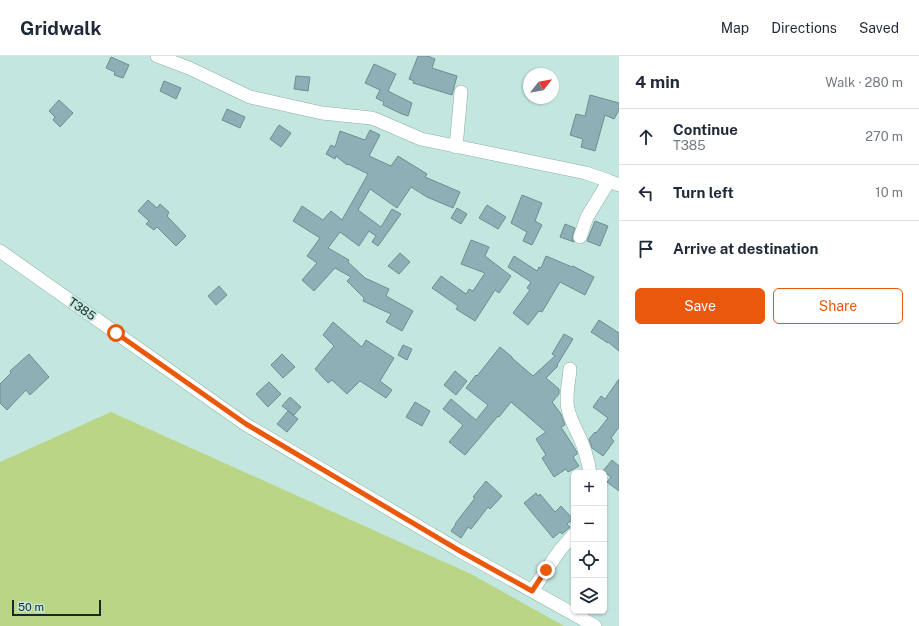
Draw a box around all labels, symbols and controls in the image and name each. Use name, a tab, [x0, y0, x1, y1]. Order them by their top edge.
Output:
text: Gridwalk	[20, 17, 101, 39]
text: Map	[721, 20, 749, 36]
text: Directions	[771, 20, 837, 36]
text: Saved	[859, 20, 899, 36]
north arrow	[523, 68, 559, 104]
text: 4 min	[635, 72, 680, 92]
text: Walk · 280 m	[825, 75, 903, 90]
text: Continue	[673, 121, 738, 138]
icon: ahead	[635, 126, 657, 148]
text: 270 m	[865, 129, 903, 144]
text: T385	[673, 138, 706, 153]
icon: left	[635, 182, 657, 204]
text: Turn left	[673, 184, 734, 201]
text: 10 m	[875, 185, 903, 200]
icon: arrive	[635, 238, 657, 260]
text: Arrive at destination	[673, 240, 818, 257]
button: Save	[635, 288, 765, 324]
button: Share	[773, 288, 903, 324]
street label: T385	[66, 295, 99, 324]
route start	[107, 324, 125, 342]
map controls	[571, 470, 607, 614]
button: +	[571, 470, 607, 506]
button: −	[571, 506, 607, 542]
button: locate	[571, 542, 607, 578]
route end	[537, 561, 555, 579]
button: layers	[571, 578, 607, 614]
scale bar	[12, 598, 101, 617]
text: 50 m	[18, 601, 44, 613]

